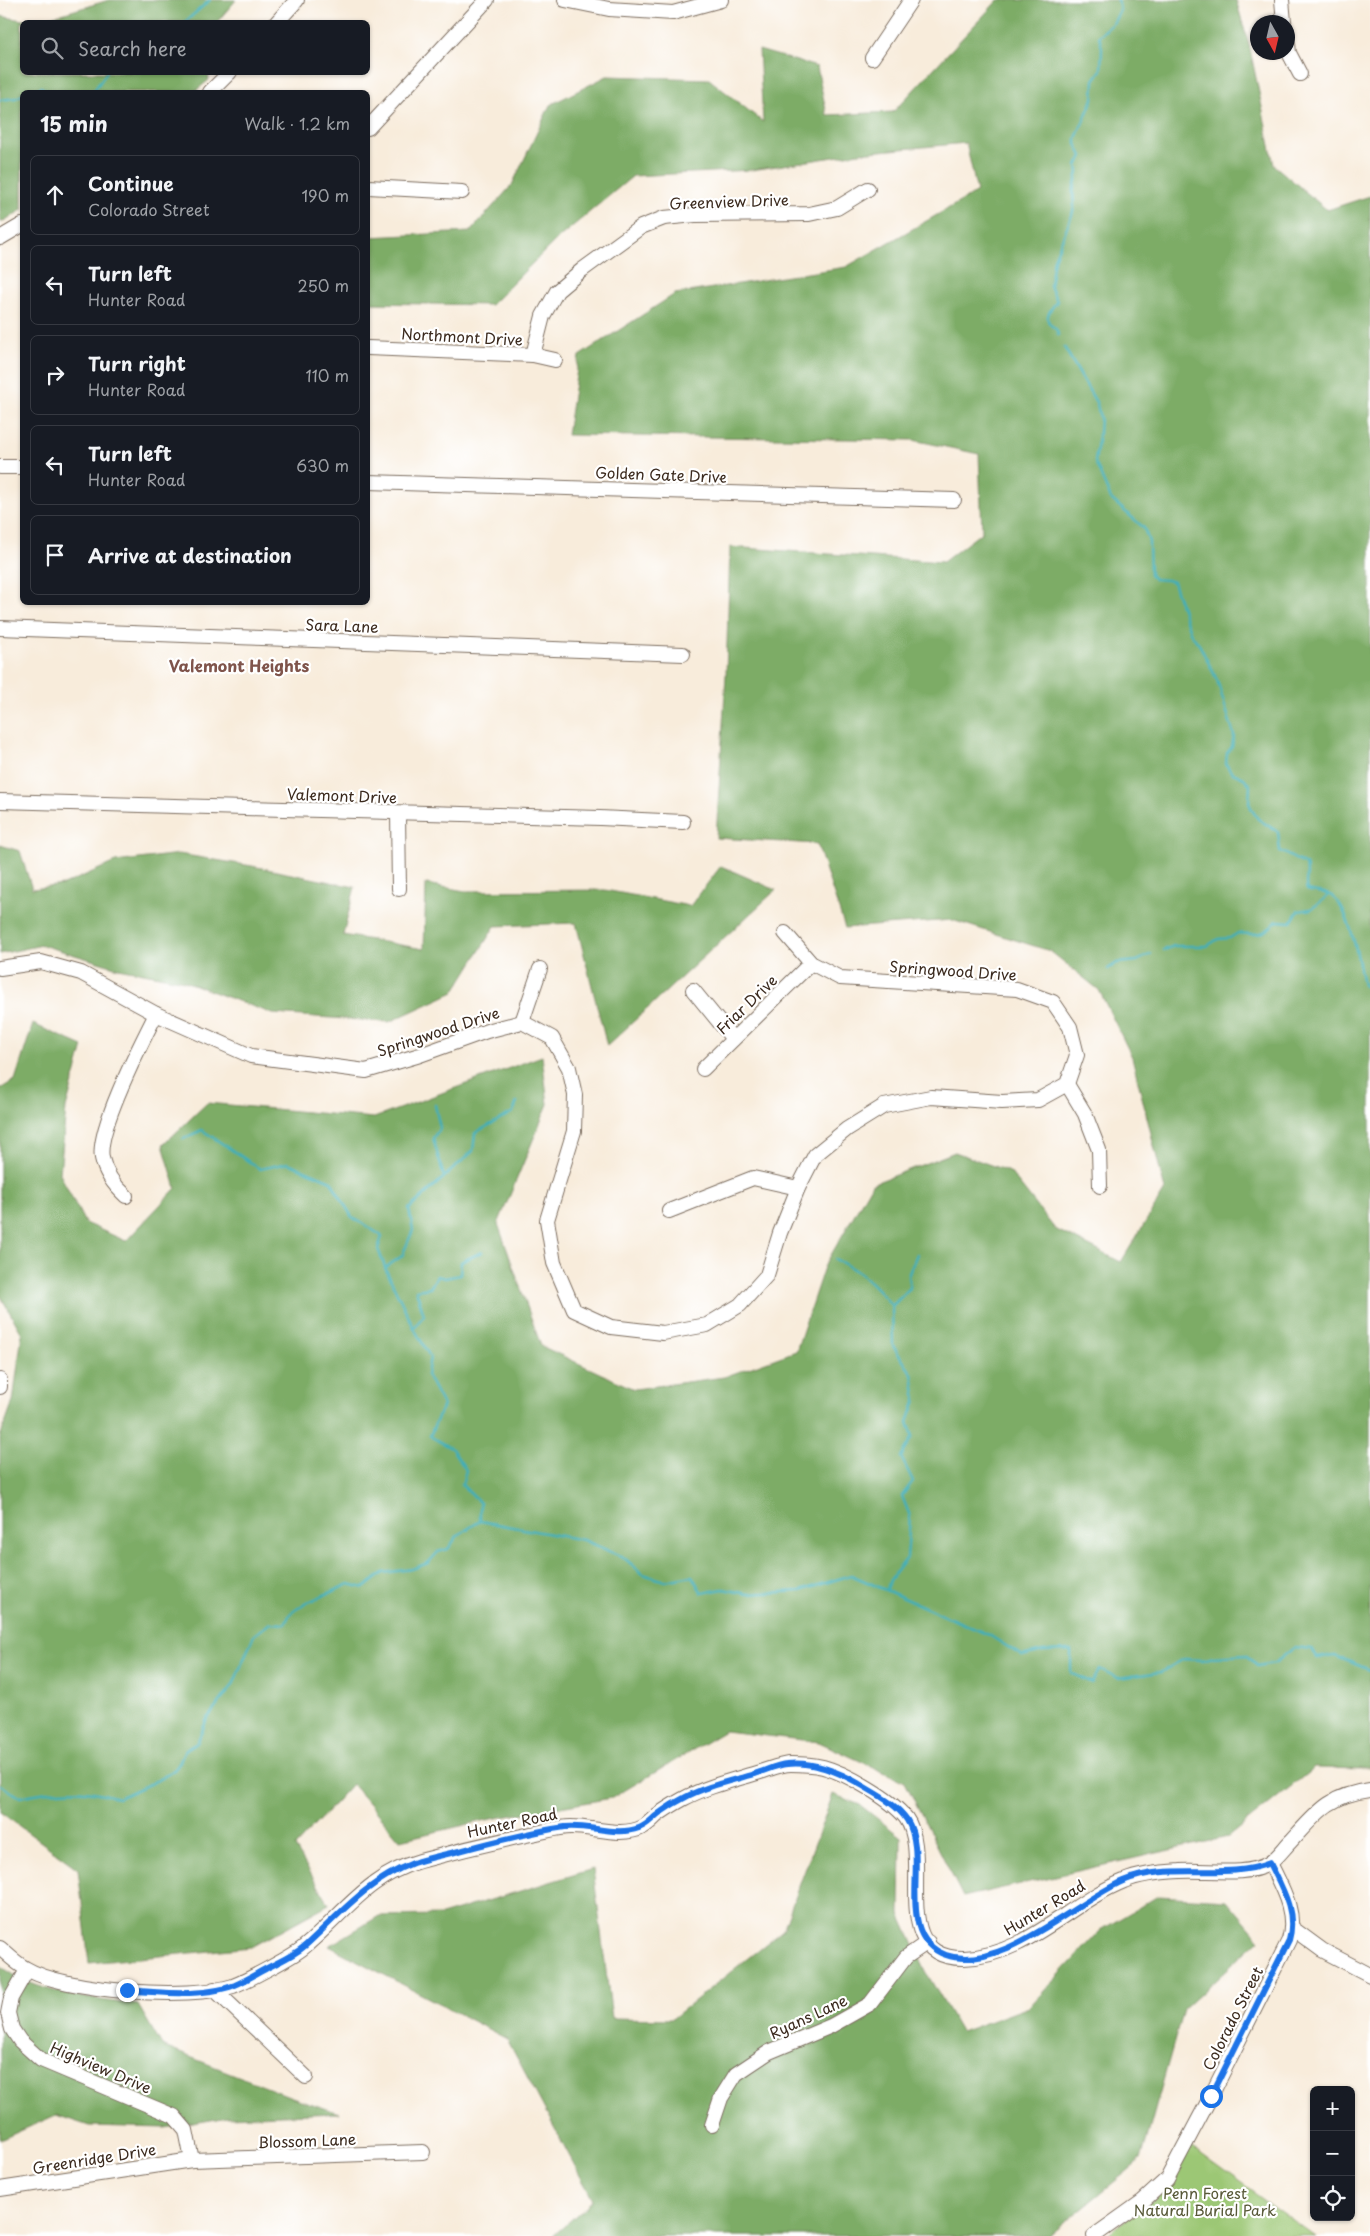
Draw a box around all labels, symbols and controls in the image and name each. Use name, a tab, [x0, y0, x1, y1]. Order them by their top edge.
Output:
north arrow	[1250, 15, 1295, 60]
search box	[20, 20, 370, 75]
icon: search	[38, 34, 66, 62]
text: Search here	[78, 34, 187, 62]
text: 15 min	[40, 107, 108, 139]
text: Walk · 1.2 km	[245, 111, 350, 135]
text: Continue	[88, 169, 174, 197]
icon: ahead	[41, 181, 69, 209]
text: 190 m	[301, 183, 349, 207]
street label: Greenview Drive	[669, 187, 789, 215]
text: Colorado Street	[88, 197, 210, 221]
text: Turn left	[88, 259, 172, 287]
icon: left	[41, 271, 69, 299]
text: 250 m	[298, 273, 349, 297]
text: Hunter Road	[88, 287, 185, 311]
street label: Northmont Drive	[401, 321, 523, 351]
text: Turn right	[88, 349, 186, 377]
icon: right	[41, 361, 69, 389]
text: 110 m	[306, 363, 349, 387]
text: Hunter Road	[88, 377, 185, 401]
text: Turn left	[88, 439, 172, 467]
icon: left	[41, 451, 69, 479]
text: 630 m	[296, 453, 349, 477]
street label: Golden Gate Drive	[595, 460, 727, 488]
text: Hunter Road	[88, 467, 185, 491]
icon: arrive	[41, 541, 69, 569]
text: Arrive at destination	[88, 541, 292, 569]
street label: Sara Lane	[305, 612, 379, 638]
district label: Valemont Heights	[169, 653, 309, 677]
street label: Valemont Drive	[287, 782, 397, 808]
street label: Springwood Drive	[889, 954, 1017, 986]
street label: Friar Drive	[710, 969, 782, 1039]
street label: Springwood Drive	[374, 1000, 502, 1062]
street label: Hunter Road	[465, 1801, 559, 1843]
street label: Hunter Road	[999, 1874, 1089, 1940]
street label: Colorado Street	[1196, 1962, 1268, 2074]
route end	[116, 1979, 139, 2002]
street label: Ryans Lane	[765, 1988, 851, 2044]
street label: Highview Drive	[47, 2035, 155, 2099]
route start	[1200, 2085, 1223, 2108]
map controls	[1310, 2086, 1355, 2221]
button: +	[1310, 2086, 1355, 2131]
street label: Blossom Lane	[257, 2127, 357, 2153]
button: −	[1310, 2131, 1355, 2176]
street label: Greenridge Drive	[31, 2137, 157, 2179]
button: locate	[1310, 2176, 1355, 2221]
park label: Penn Forest Natural Burial Park	[1134, 2181, 1276, 2221]

